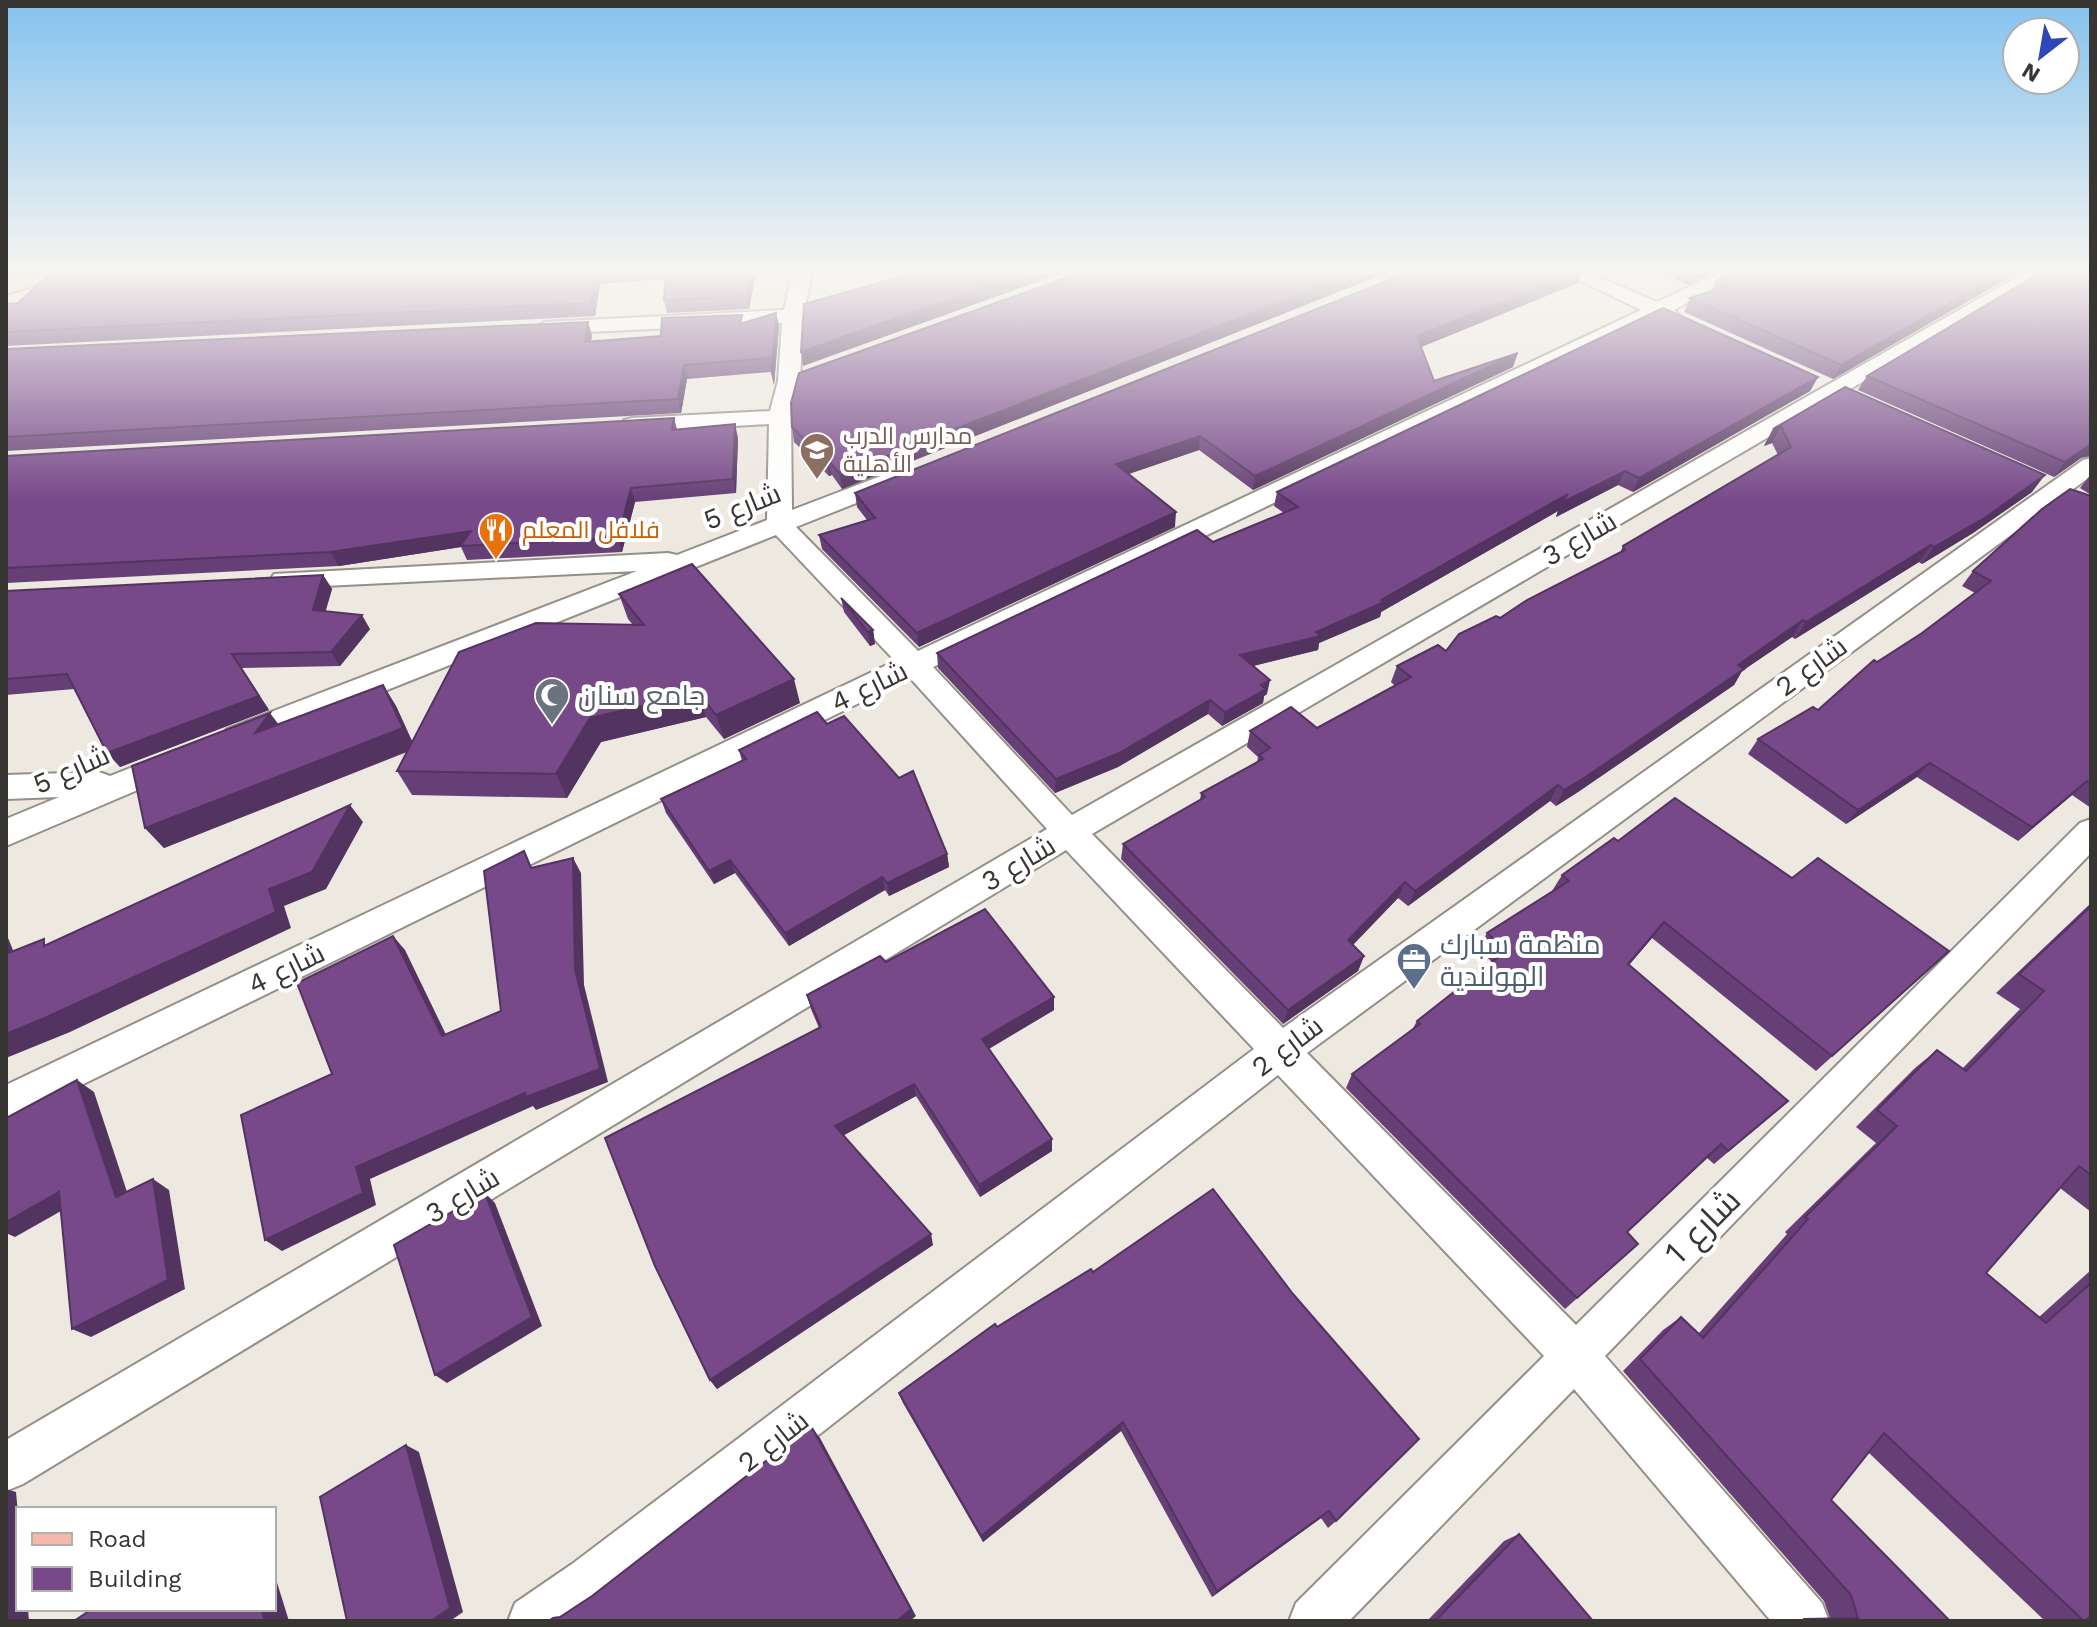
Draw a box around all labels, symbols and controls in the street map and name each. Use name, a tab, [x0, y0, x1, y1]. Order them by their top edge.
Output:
north arrow	[2001, 16, 2081, 96]
text: N	[2018, 58, 2044, 88]
place label: مدارس الدرب الأهلية	[843, 422, 972, 478]
school or university icon: مدارس الدرب الأهلية	[798, 431, 836, 481]
street label: شارع 5	[699, 476, 786, 539]
street label: شارع 3	[1536, 504, 1623, 574]
restaurant icon: فلافل المعلم	[477, 511, 515, 561]
place label: فلافل المعلم	[522, 516, 660, 546]
street label: شارع 2	[1769, 630, 1855, 705]
street label: شارع 4	[826, 654, 914, 721]
mosque icon: جامع سنان	[533, 676, 571, 726]
place label: جامع سنان	[578, 679, 705, 714]
street label: شارع 5	[28, 738, 115, 803]
street label: شارع 3	[975, 829, 1062, 900]
place label: منظمة سبارك الهولندية	[1440, 928, 1601, 993]
street label: شارع 4	[243, 936, 331, 1003]
office icon: منظمة سبارك الهولندية	[1395, 941, 1433, 991]
street label: شارع 2	[1245, 1009, 1330, 1085]
street label: شارع 3	[419, 1161, 506, 1232]
street label: شارع 1	[1656, 1180, 1750, 1274]
street label: شارع 2	[732, 1404, 816, 1481]
legend	[16, 1507, 276, 1611]
text: Road	[88, 1525, 147, 1553]
text: Building	[88, 1565, 181, 1593]

